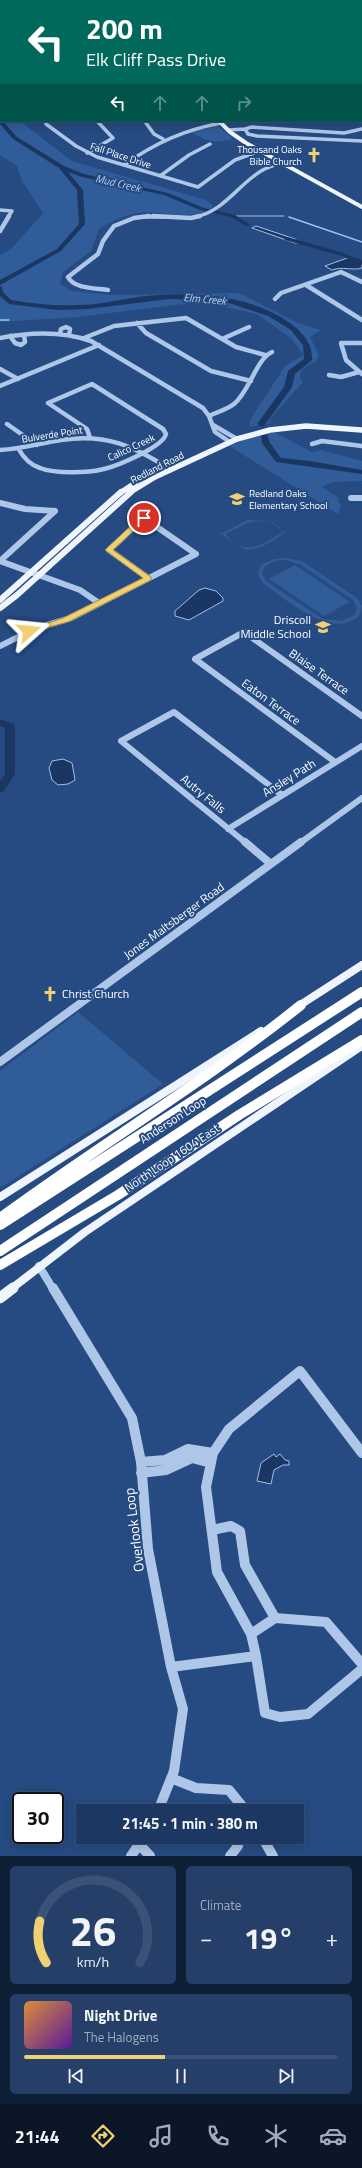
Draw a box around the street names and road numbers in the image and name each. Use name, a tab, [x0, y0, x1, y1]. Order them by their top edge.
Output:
street label: Fall Place Drive	[88, 139, 153, 172]
street label: Bulverde Point	[20, 422, 84, 447]
street label: Calico Creek	[105, 430, 157, 465]
street label: Redland Road	[128, 448, 187, 487]
street label: Blaise Terrace	[285, 644, 353, 699]
street label: Eaton Terrace	[238, 674, 305, 730]
street label: Ansley Path	[258, 754, 319, 802]
street label: Autry Falls	[177, 769, 230, 818]
street label: Jones Maltsberger Road	[119, 877, 228, 964]
street label: Anderson Loop	[136, 1091, 210, 1148]
street label: North Loop 1604 East	[120, 1118, 224, 1197]
street label: Overlook Loop	[118, 1487, 149, 1573]

